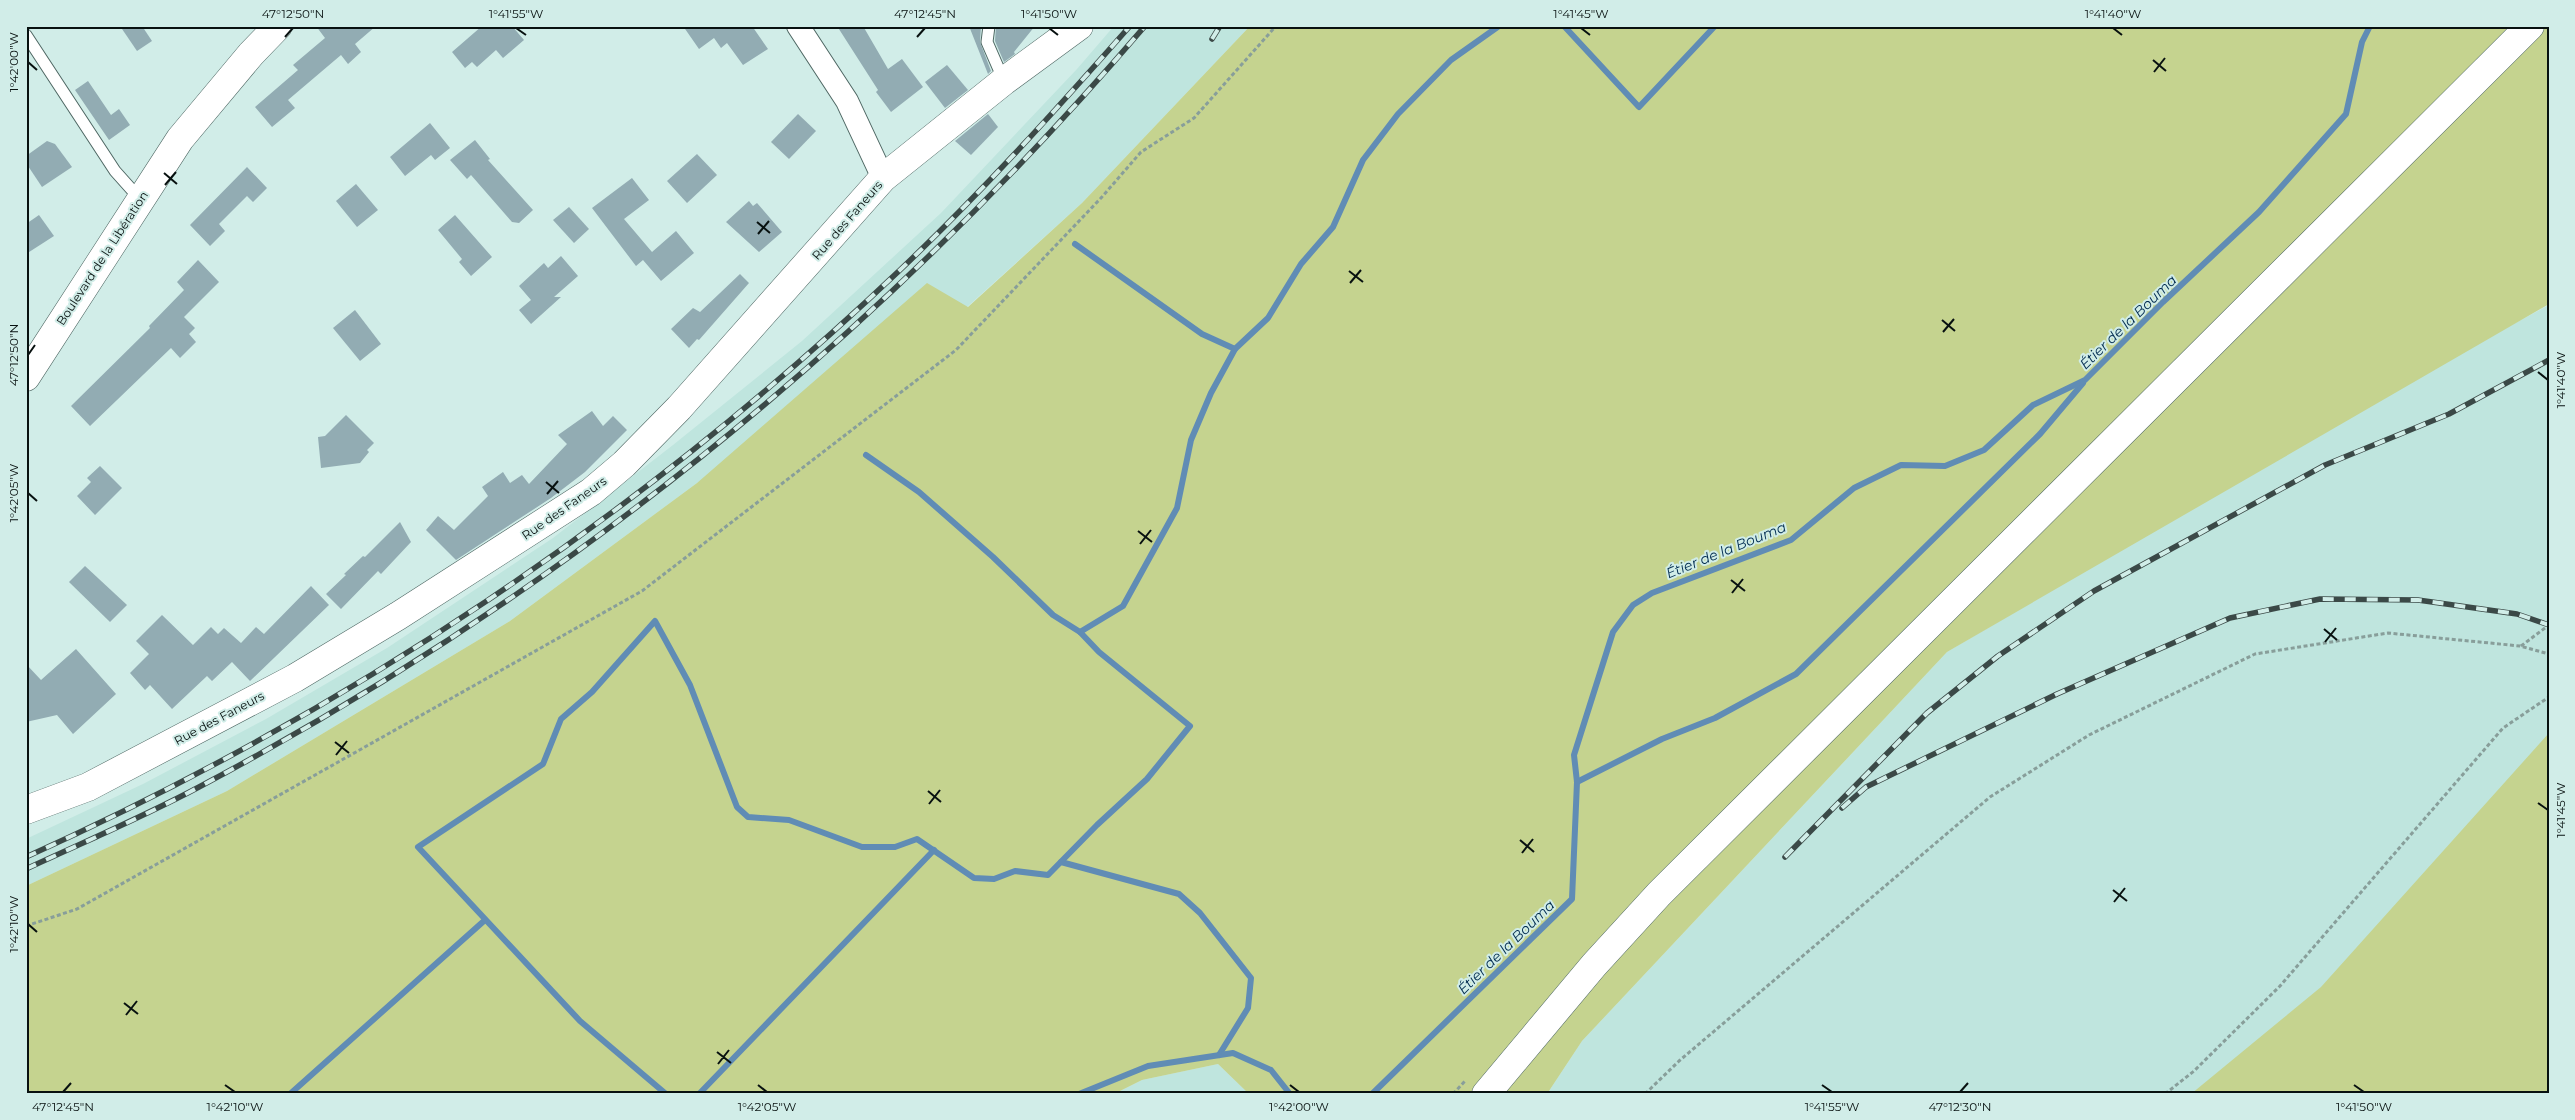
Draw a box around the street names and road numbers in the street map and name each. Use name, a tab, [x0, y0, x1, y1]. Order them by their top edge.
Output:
street label: Rue des Faneurs	[809, 177, 886, 263]
street label: Boulevard de la Libération	[53, 188, 151, 328]
street label: Rue des Faneurs	[519, 473, 609, 543]
street label: Rue des Faneurs	[171, 688, 267, 748]

